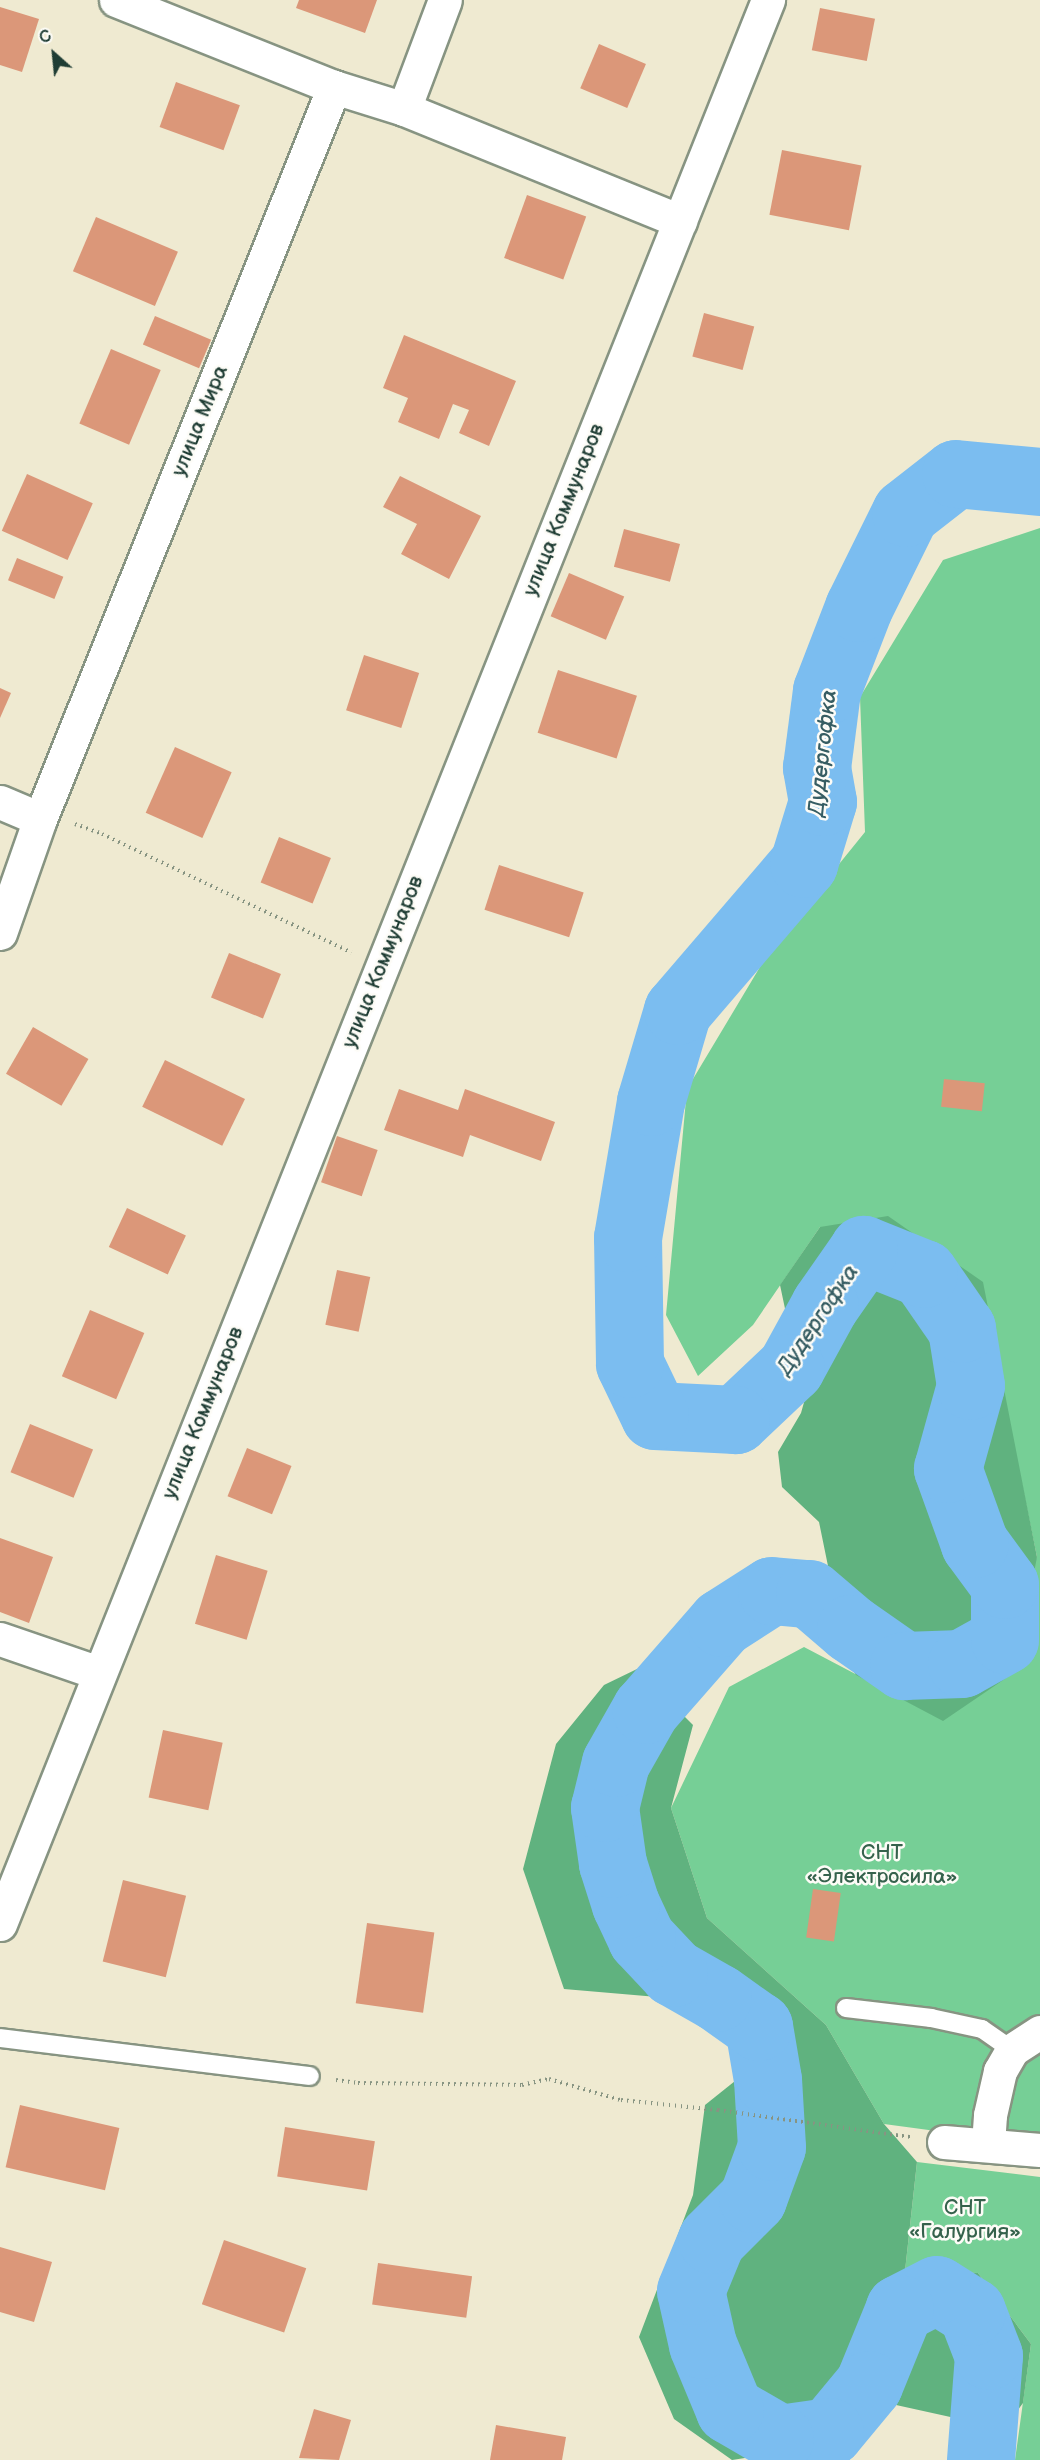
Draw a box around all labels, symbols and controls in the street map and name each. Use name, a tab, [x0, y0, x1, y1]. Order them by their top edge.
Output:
north arrow	[24, 24, 84, 84]
text: С	[36, 27, 55, 49]
street label: улица Мира	[166, 362, 234, 480]
street label: улица Коммунаров	[518, 420, 610, 600]
water label: Дудергофка	[803, 688, 843, 818]
street label: улица Коммунаров	[337, 872, 429, 1052]
water label: Дудергофка	[772, 1260, 864, 1380]
street label: улица Коммунаров	[157, 1323, 249, 1503]
park label: СНТ «Электросила»	[807, 1840, 957, 1890]
park label: СНТ «Галургия»	[909, 2195, 1021, 2245]

